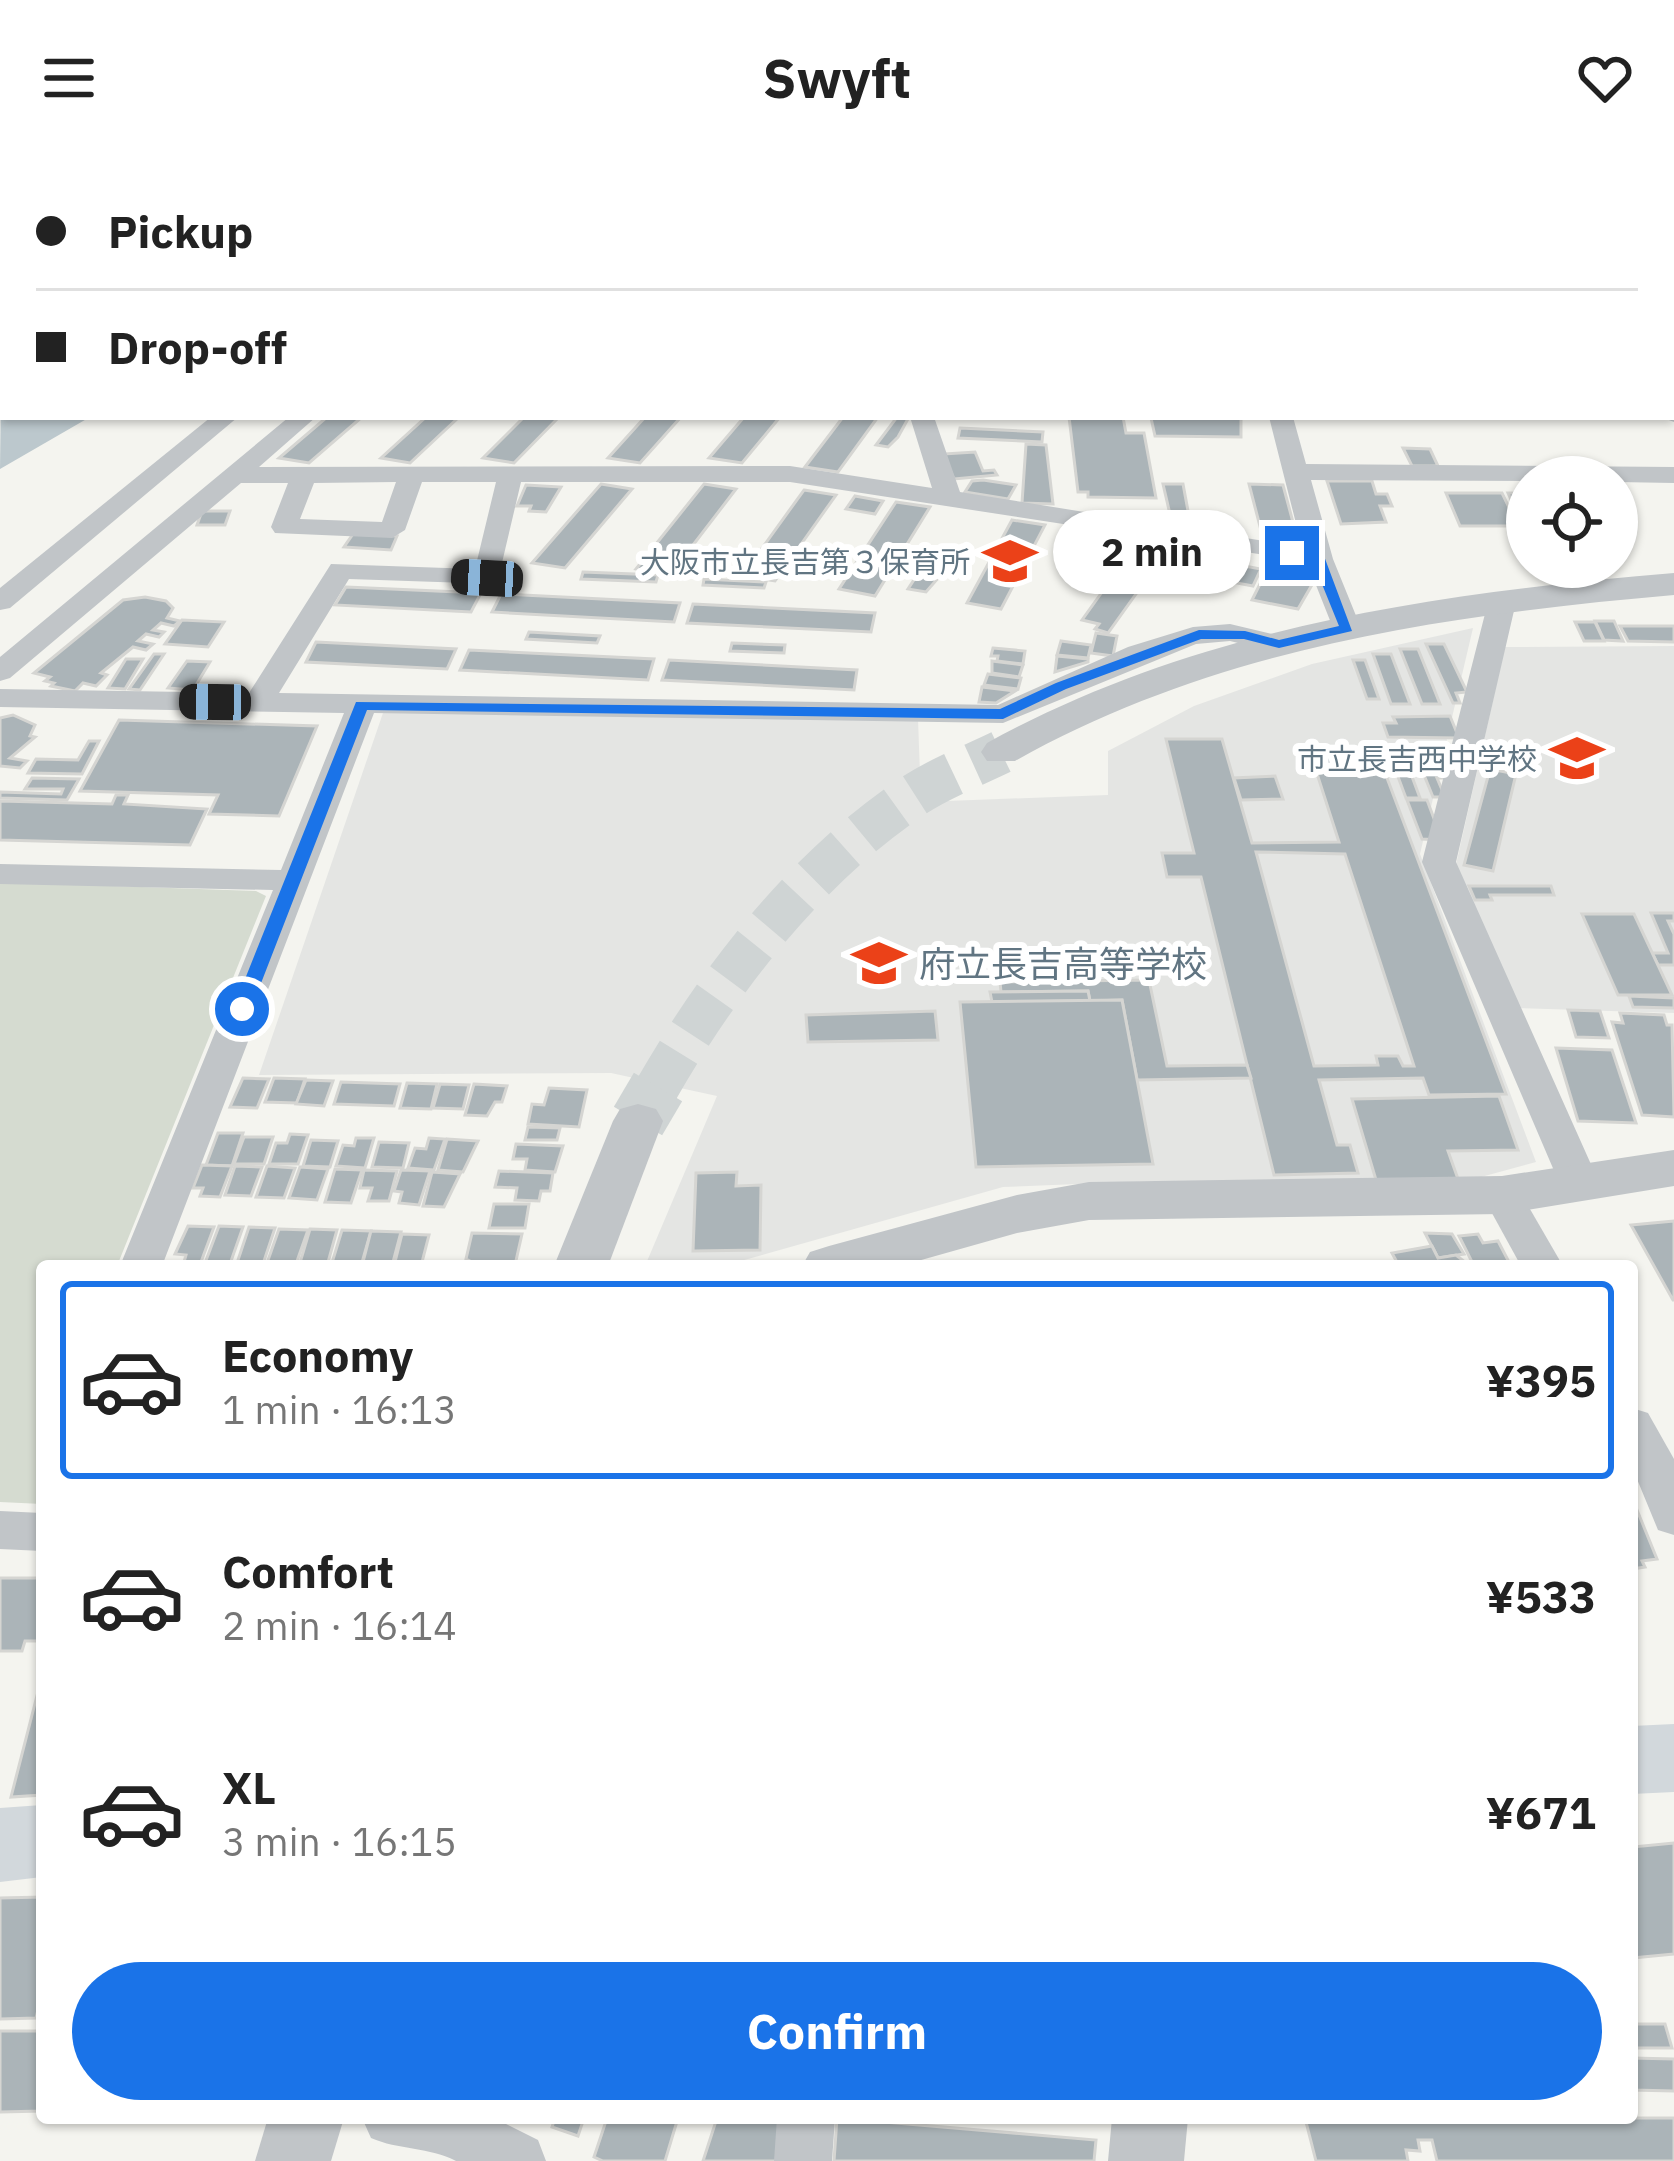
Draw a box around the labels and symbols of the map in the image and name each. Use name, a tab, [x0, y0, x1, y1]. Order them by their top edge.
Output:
callout: 2 min	[1052, 511, 1250, 595]
route end	[1265, 526, 1319, 580]
school or university icon: 大阪市立長吉第３保育所	[981, 532, 1039, 590]
place label: 大阪市立長吉第３保育所	[640, 542, 970, 581]
car	[450, 558, 524, 598]
car	[179, 683, 251, 721]
school or university icon: 市立長吉西中学校	[1548, 729, 1606, 787]
place label: 市立長吉西中学校	[1297, 739, 1537, 778]
school or university icon: 府立長吉高等学校	[850, 934, 908, 992]
place label: 府立長吉高等学校	[919, 940, 1207, 987]
route start	[215, 982, 269, 1036]

